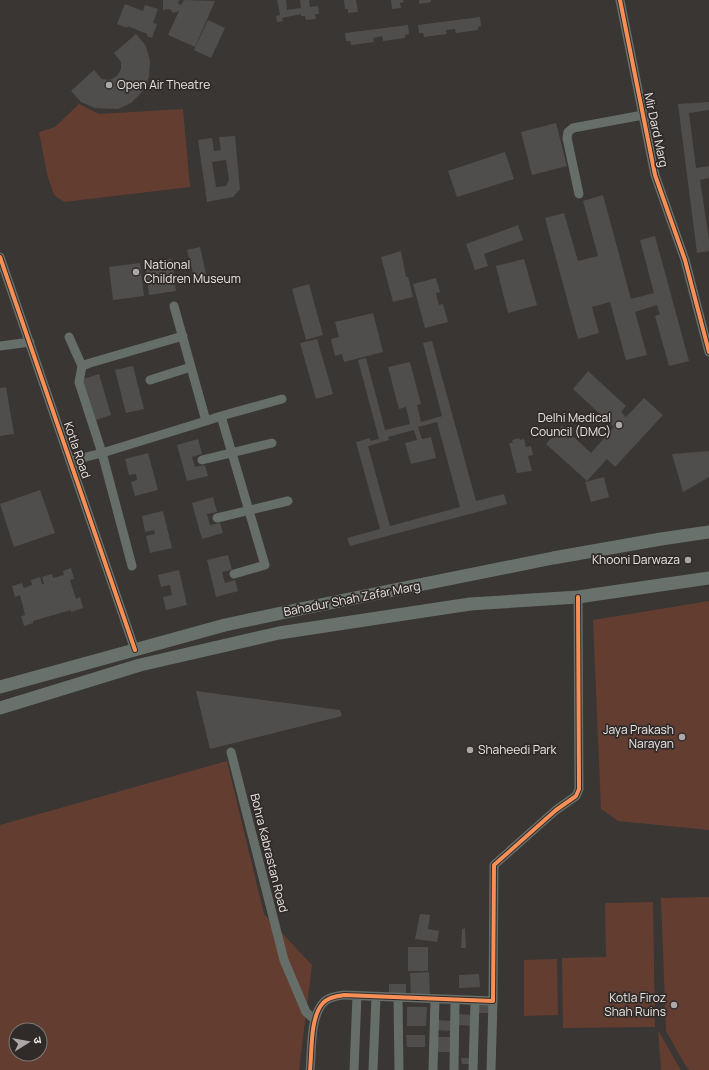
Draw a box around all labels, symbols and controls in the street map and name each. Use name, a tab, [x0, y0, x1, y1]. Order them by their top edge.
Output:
place label: Open Air Theatre	[117, 76, 210, 93]
marker: Open Air Theatre	[104, 80, 114, 90]
street label: Mir Dard Marg	[640, 91, 673, 169]
place label: National Children Museum	[144, 256, 241, 287]
marker: National Children Museum	[131, 267, 141, 277]
place label: Delhi Medical Council (DMC)	[530, 409, 611, 440]
street label: Kotla Road	[60, 419, 95, 480]
marker: Delhi Medical Council (DMC)	[614, 420, 624, 430]
place label: Khooni Darwaza	[592, 551, 680, 568]
marker: Khooni Darwaza	[683, 555, 693, 565]
street label: Bahadur Shah Zafar Marg	[282, 577, 422, 620]
place label: Jaya Prakash Narayan	[603, 721, 674, 752]
marker: Jaya Prakash Narayan	[677, 732, 687, 742]
place label: Shaheedi Park	[478, 741, 558, 758]
marker: Shaheedi Park	[465, 745, 475, 755]
street label: Bohra Kabrastan Road	[246, 792, 293, 914]
place label: Kotla Firoz Shah Ruins	[604, 989, 666, 1020]
marker: Kotla Firoz Shah Ruins	[669, 1000, 679, 1010]
north arrow	[8, 1022, 48, 1062]
text: उ	[30, 1035, 46, 1045]

